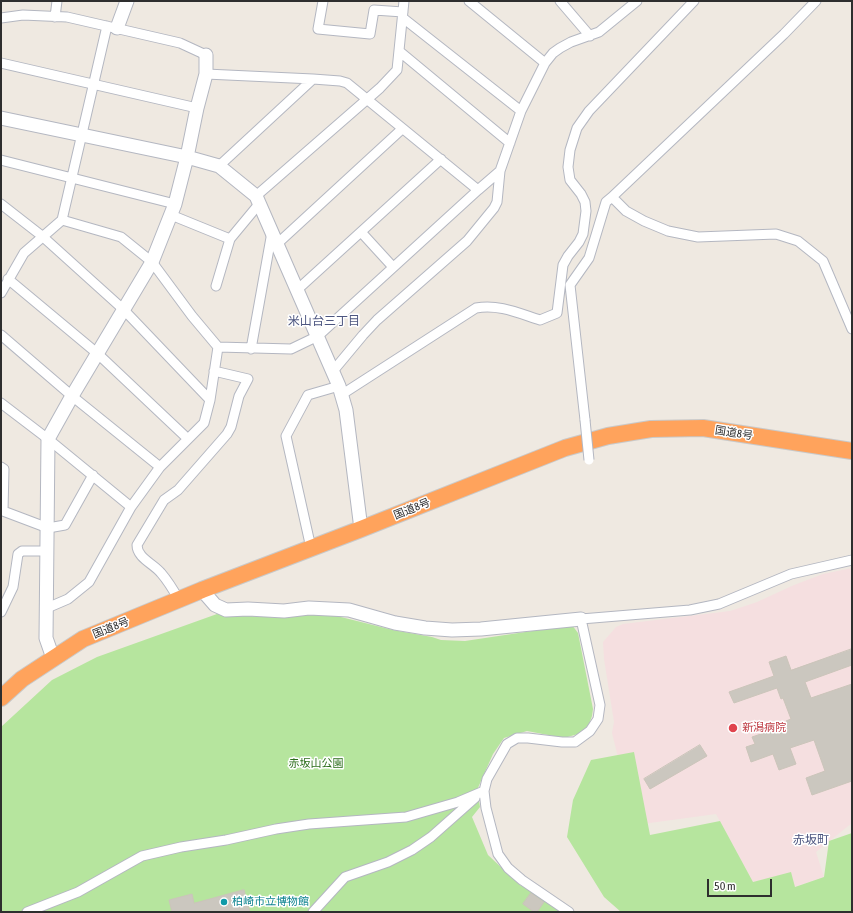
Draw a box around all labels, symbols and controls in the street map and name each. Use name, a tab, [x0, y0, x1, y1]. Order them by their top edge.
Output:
district label: 米山台三丁目	[288, 314, 360, 328]
street label: 国道8号	[714, 423, 754, 443]
street label: 国道8号	[392, 496, 432, 522]
street label: 国道8号	[91, 615, 131, 641]
place label: 新潟病院	[742, 721, 786, 735]
marker: 新潟病院	[727, 722, 739, 734]
park label: 赤坂山公園	[289, 757, 343, 771]
district label: 赤坂町	[793, 833, 829, 847]
scale bar	[709, 871, 774, 897]
text: 50 m	[714, 879, 736, 893]
place label: 柏崎市立博物館	[232, 895, 309, 909]
marker: 柏崎市立博物館	[219, 897, 229, 907]

